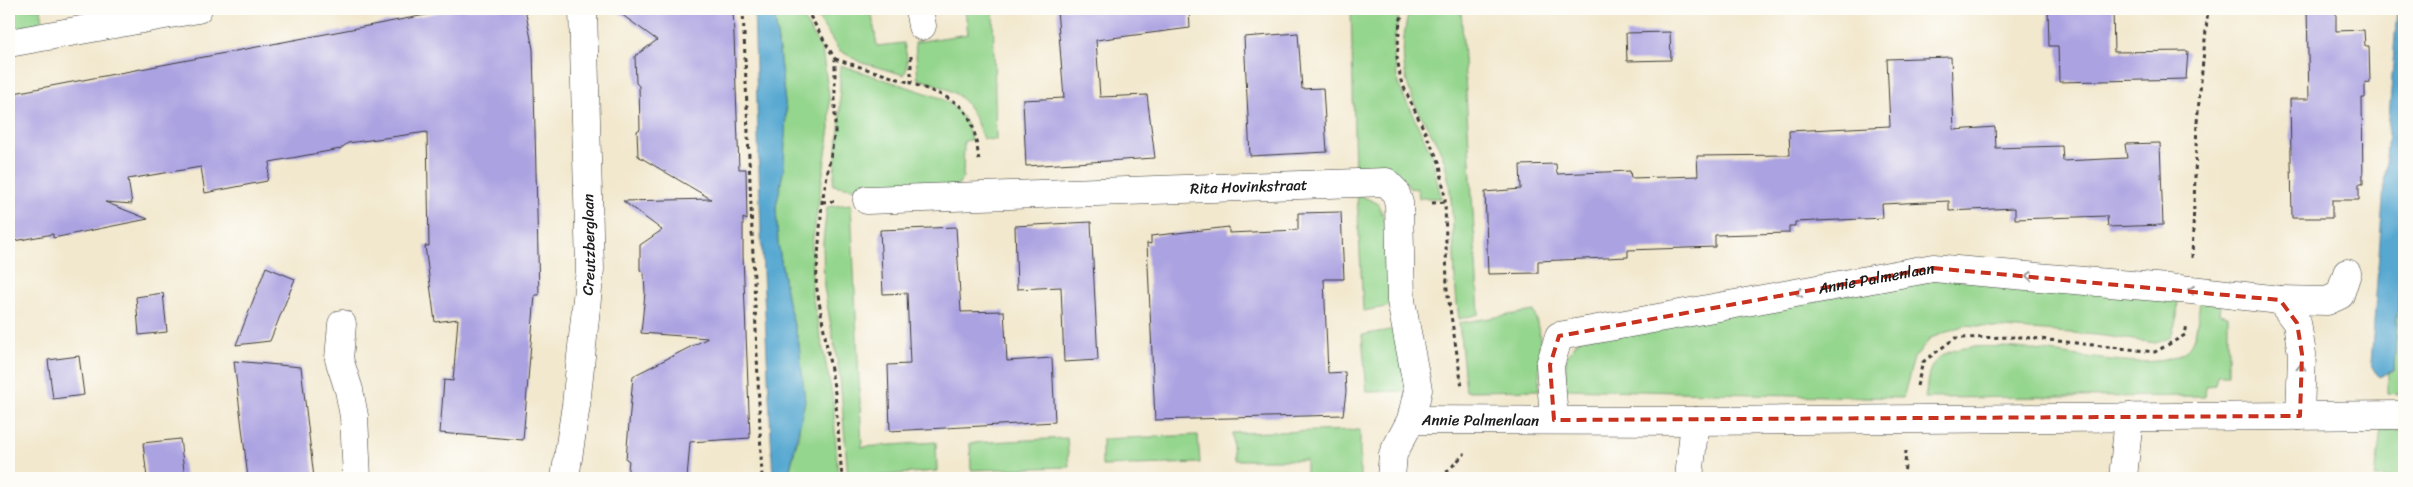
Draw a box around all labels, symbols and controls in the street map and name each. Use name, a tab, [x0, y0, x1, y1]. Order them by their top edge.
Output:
street label: Rita Hovinkstraat	[1190, 172, 1308, 202]
street label: Creutzberglaan	[574, 193, 603, 297]
street label: Annie Palmenlaan	[1815, 255, 1936, 302]
one-way arrow	[2025, 271, 2033, 282]
one-way arrow	[2187, 285, 2195, 296]
one-way arrow	[1795, 287, 1803, 297]
one-way arrow	[2296, 363, 2306, 371]
street label: Annie Palmenlaan	[1421, 407, 1539, 433]

